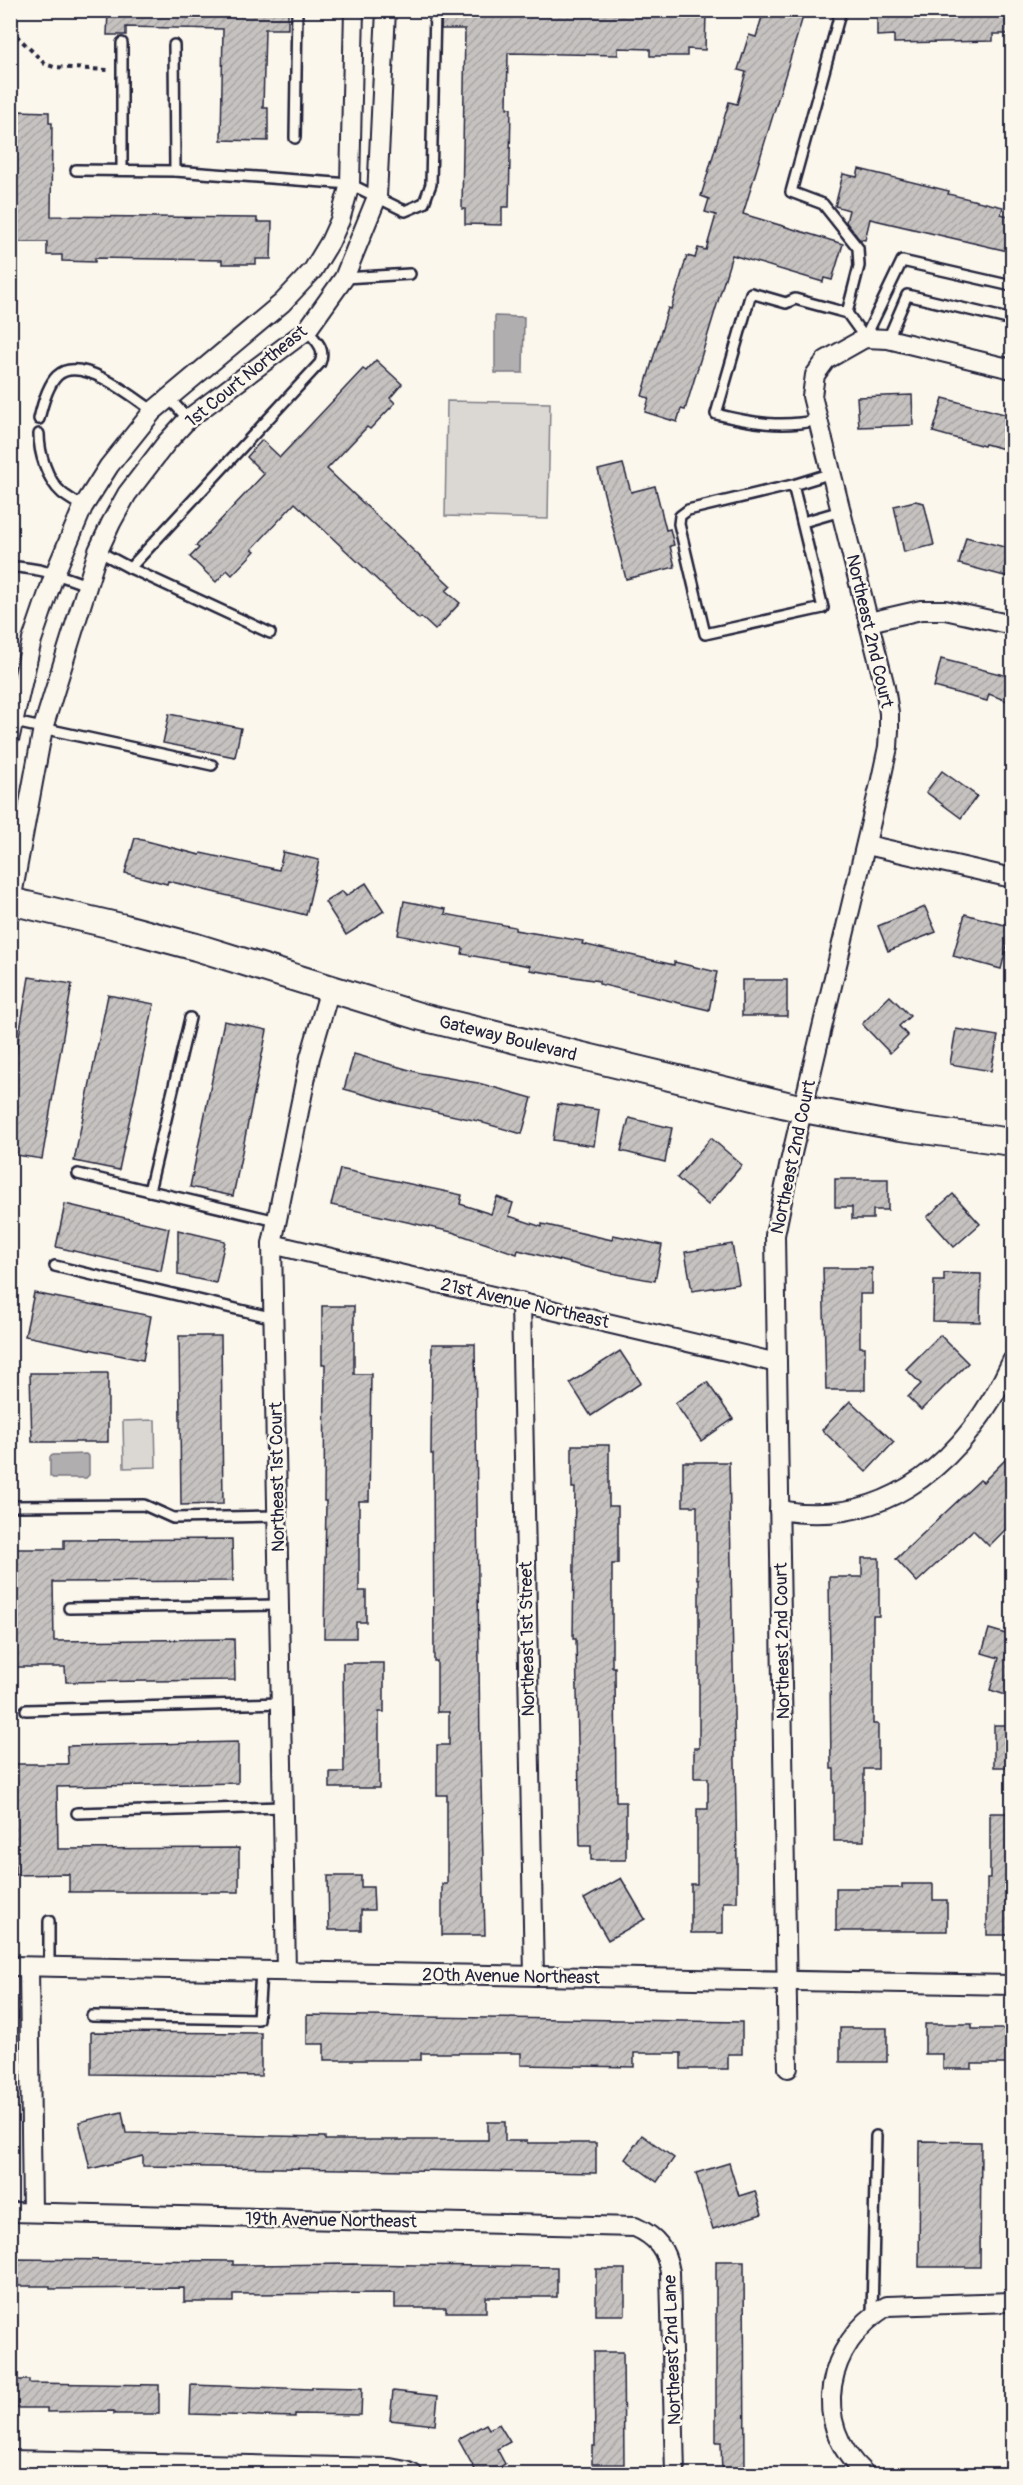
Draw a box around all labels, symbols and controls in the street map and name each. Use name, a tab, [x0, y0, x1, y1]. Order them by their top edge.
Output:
street label: 1st Court Northeast	[181, 320, 312, 433]
street label: Northeast 2nd Court	[841, 552, 899, 711]
street label: Gateway Boulevard	[436, 1010, 579, 1067]
street label: Northeast 2nd Court	[766, 1077, 821, 1236]
street label: 21st Avenue Northeast	[438, 1273, 612, 1334]
street label: Northeast 1st Court	[265, 1401, 290, 1552]
street label: Northeast 1st Street	[515, 1560, 540, 1717]
street label: Northeast 2nd Court	[770, 1562, 795, 1720]
street label: 20th Avenue Northeast	[422, 1963, 601, 1990]
street label: 19th Avenue Northeast	[245, 2208, 418, 2234]
street label: Northeast 2nd Lane	[658, 2274, 687, 2426]

